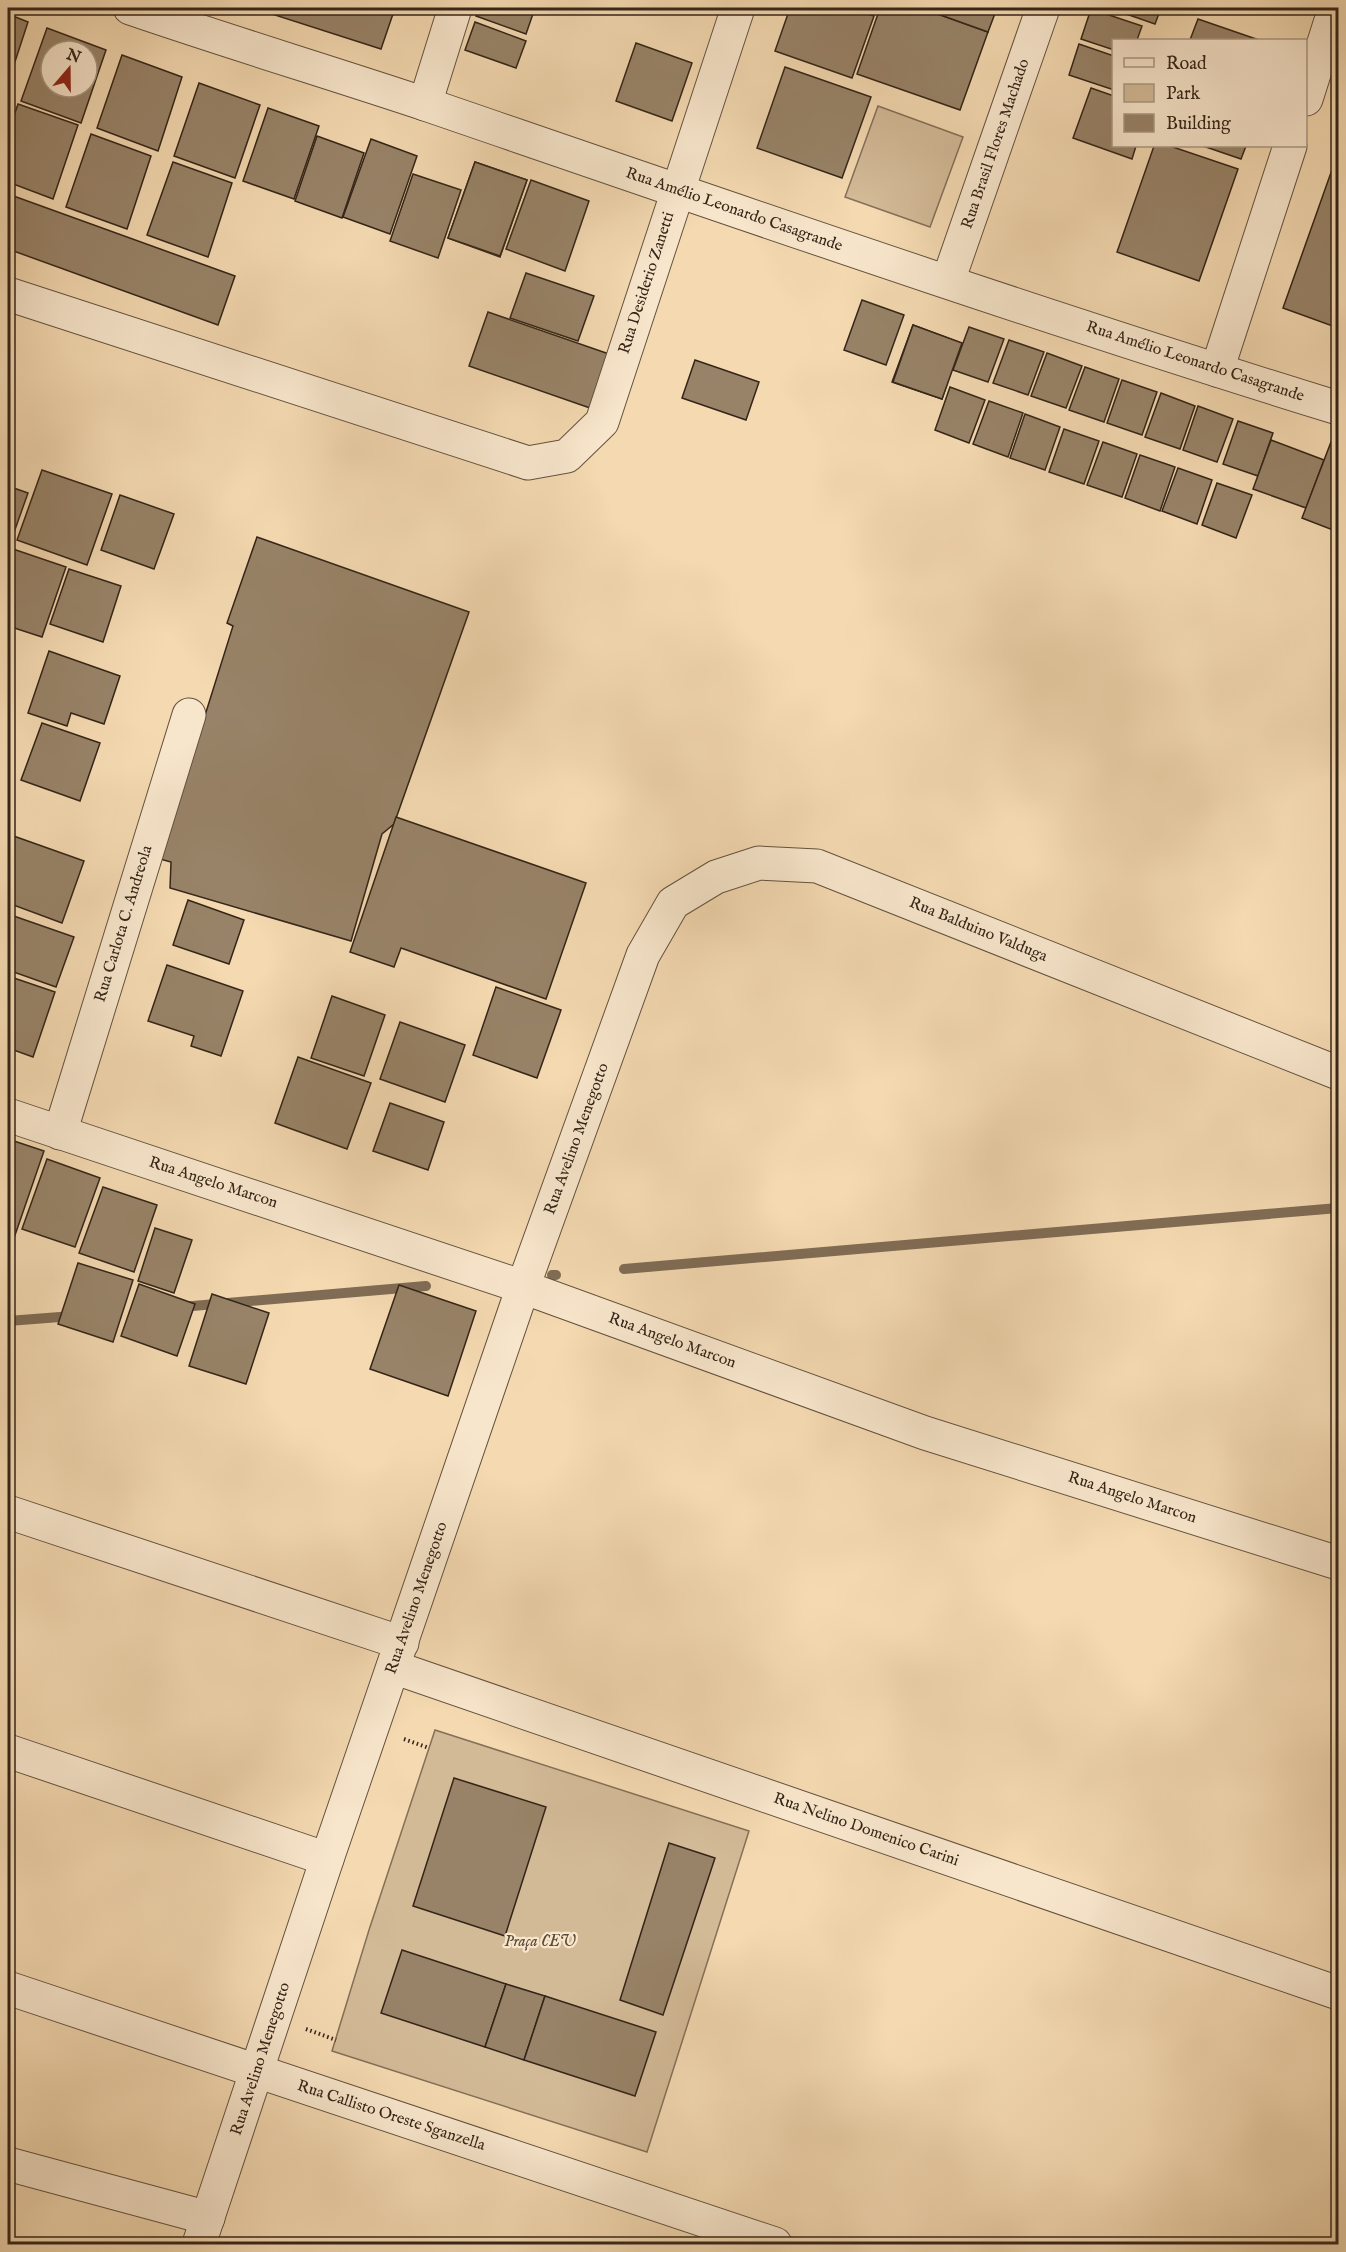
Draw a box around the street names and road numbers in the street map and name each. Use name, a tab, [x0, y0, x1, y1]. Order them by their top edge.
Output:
street label: Rua Brasil Flores Machado	[957, 56, 1035, 232]
street label: Rua Amélio Leonardo Casagrande	[623, 163, 845, 257]
street label: Rua Desiderio Zanetti	[615, 209, 679, 357]
street label: Rua Amélio Leonardo Casagrande	[1083, 317, 1307, 407]
street label: Rua Carlota C. Andreola	[91, 843, 157, 1005]
street label: Rua Balduino Valduga	[906, 893, 1050, 967]
street label: Rua Avelino Menegotto	[540, 1060, 614, 1218]
street label: Rua Angelo Marcon	[146, 1153, 280, 1213]
street label: Rua Angelo Marcon	[605, 1309, 739, 1374]
street label: Rua Angelo Marcon	[1065, 1468, 1199, 1528]
street label: Rua Avelino Menegotto	[382, 1519, 453, 1677]
street label: Rua Nelino Domenico Carini	[771, 1789, 961, 1871]
street label: Rua Avelino Menegotto	[227, 1980, 295, 2138]
street label: Rua Callisto Oreste Sganzella	[294, 2076, 488, 2156]

